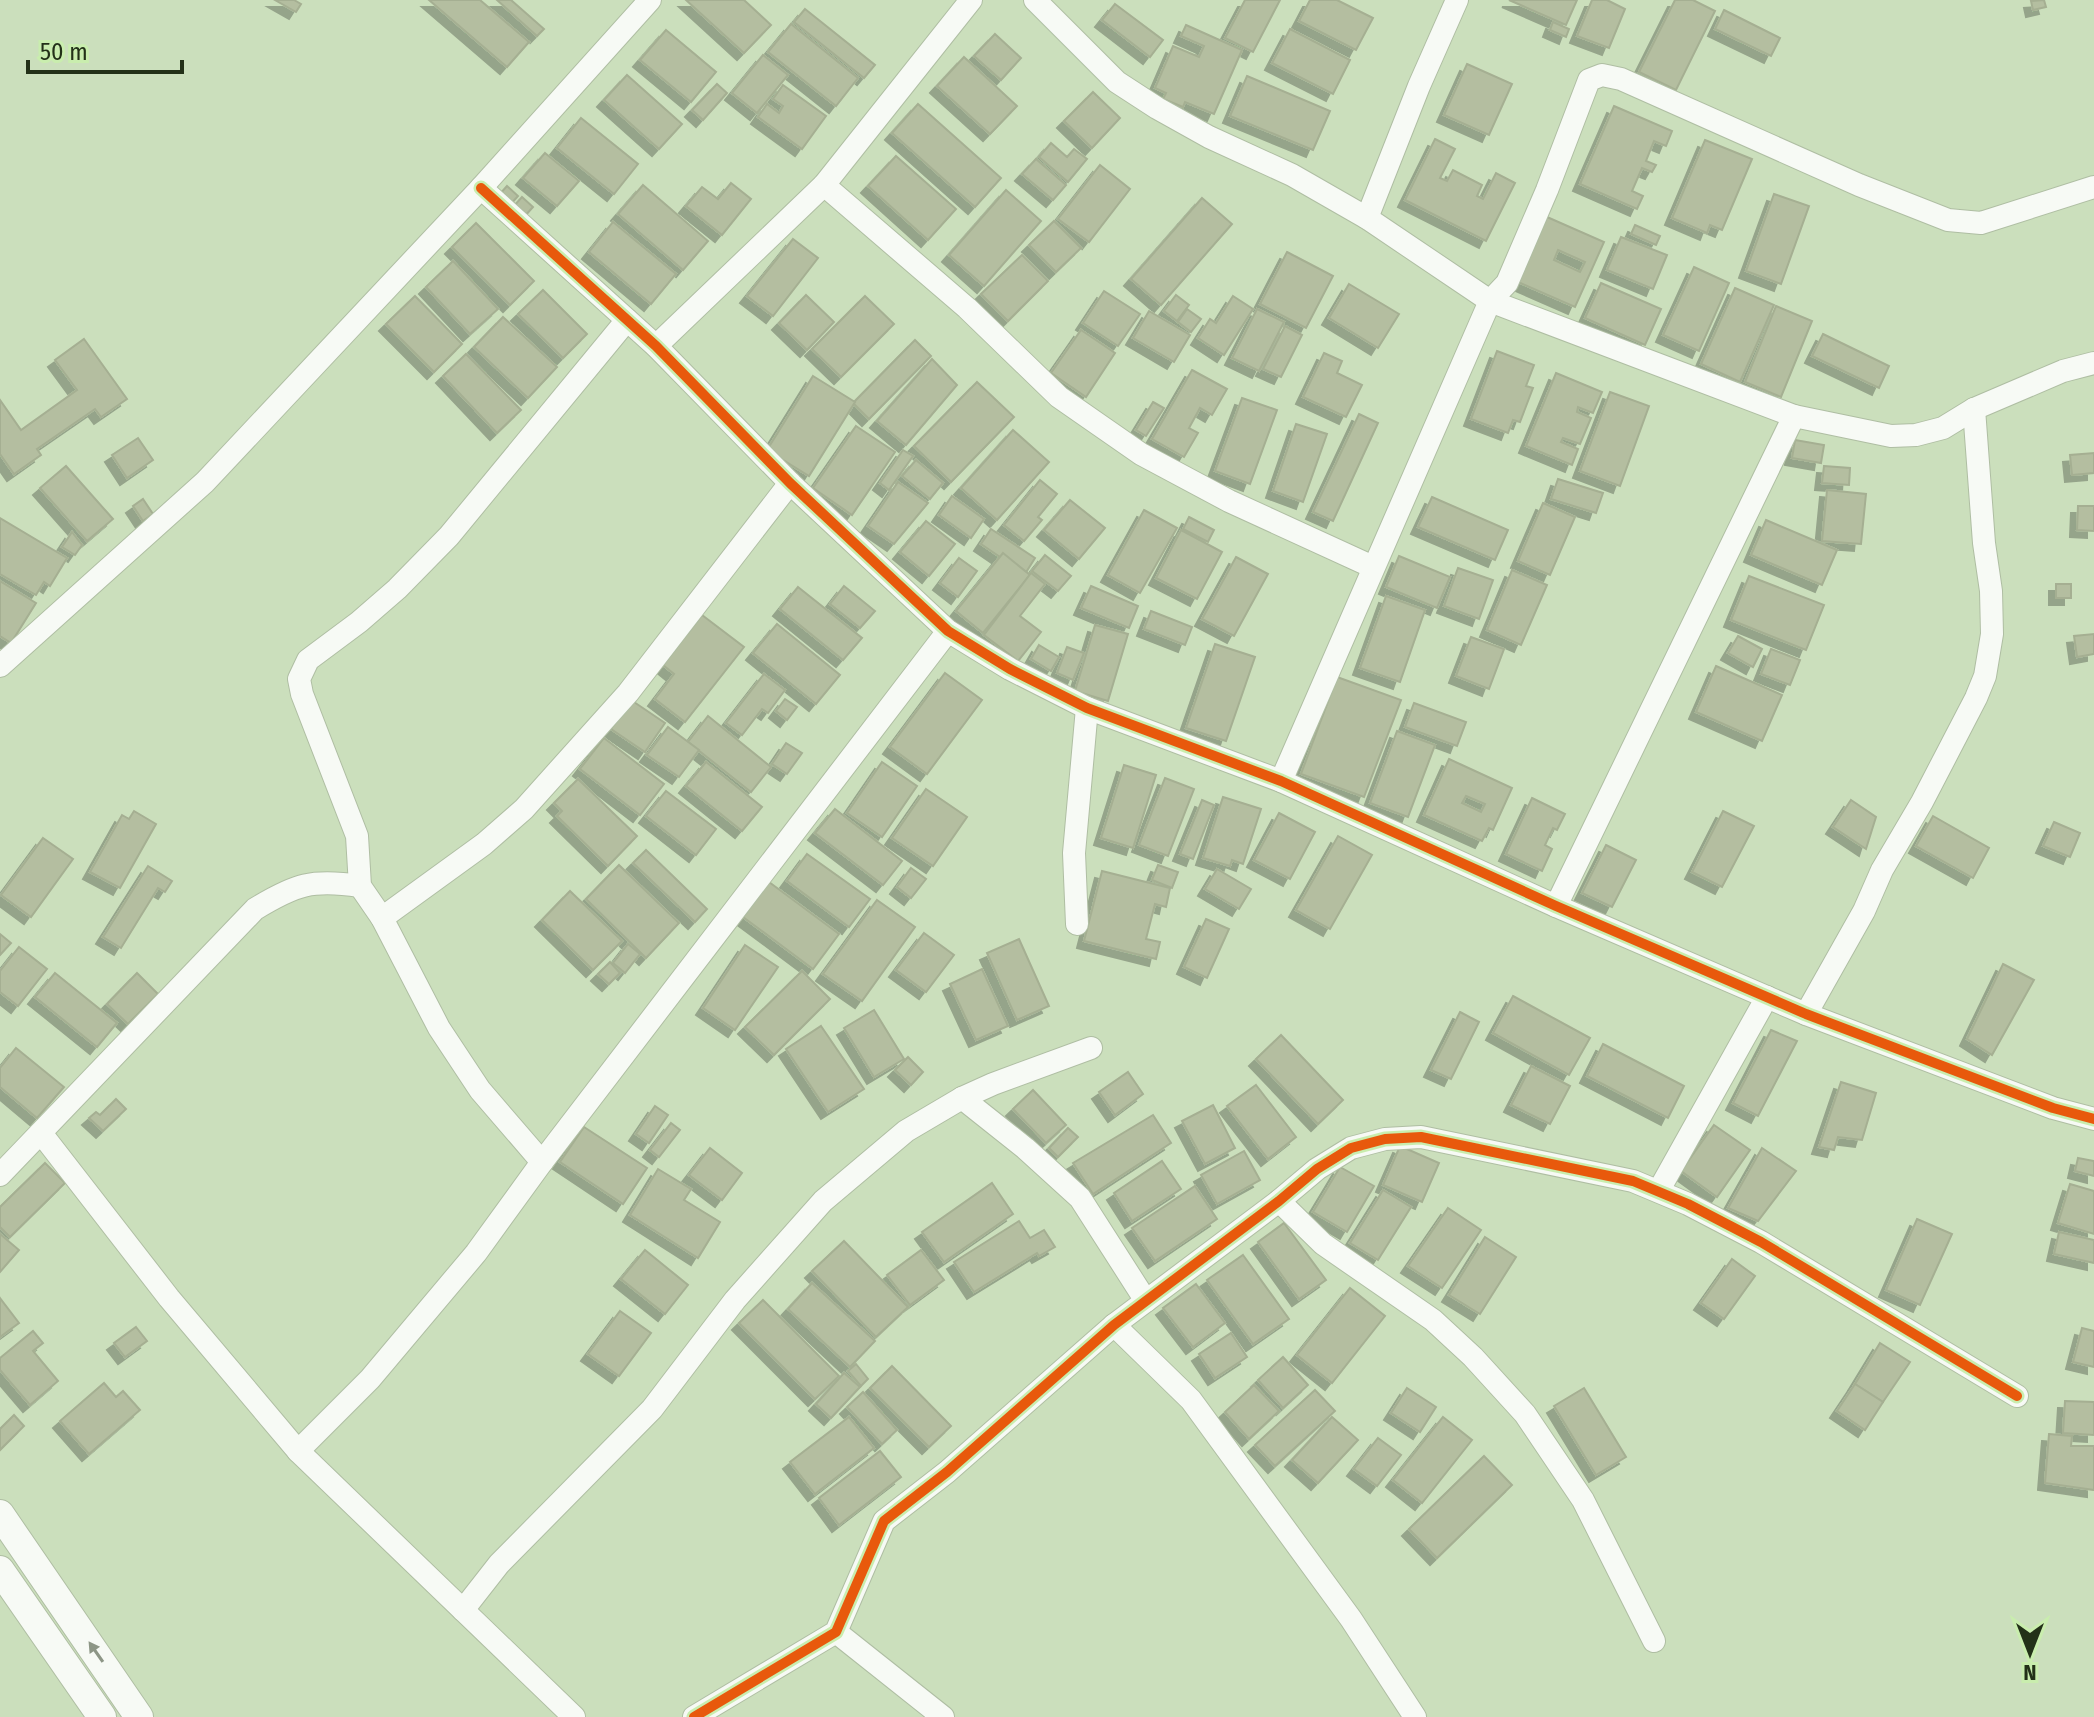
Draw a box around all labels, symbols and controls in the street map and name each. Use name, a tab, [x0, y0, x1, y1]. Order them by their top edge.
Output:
scale bar	[28, 24, 182, 74]
text: 50 m	[40, 38, 88, 66]
north arrow	[1990, 1613, 2070, 1693]
one-way arrow	[89, 1642, 104, 1663]
text: N	[2023, 1659, 2037, 1686]

